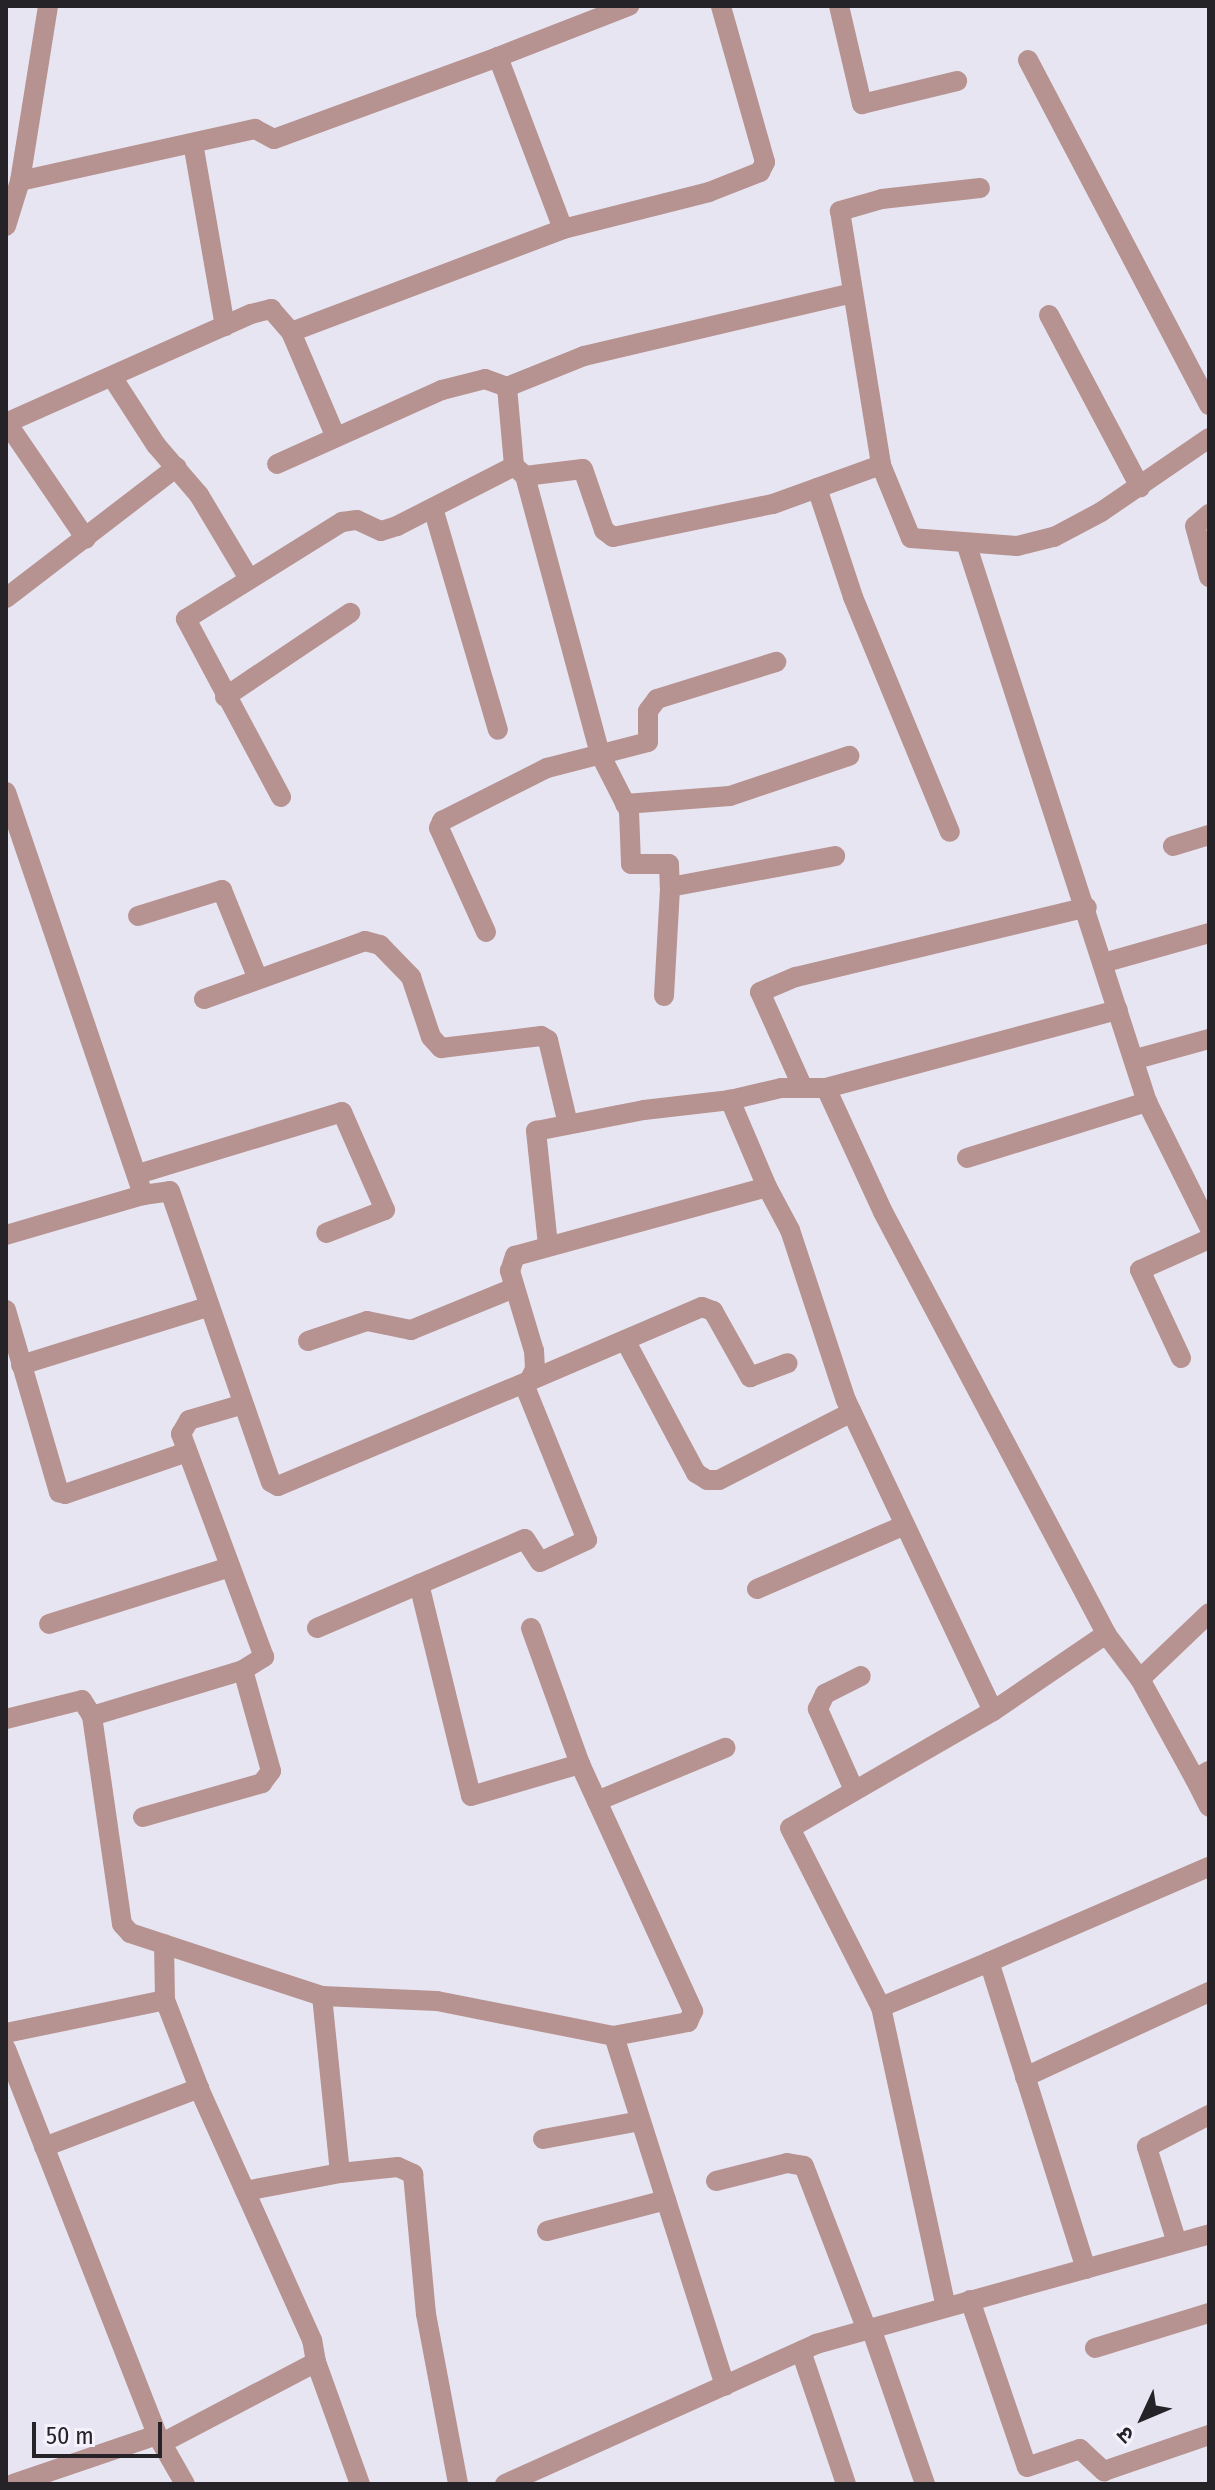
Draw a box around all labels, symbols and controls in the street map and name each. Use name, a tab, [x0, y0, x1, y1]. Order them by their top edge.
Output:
north arrow	[1103, 2378, 1183, 2458]
scale bar	[36, 2406, 166, 2456]
text: उ	[1111, 2421, 1140, 2449]
text: 50 m	[46, 2422, 94, 2450]

